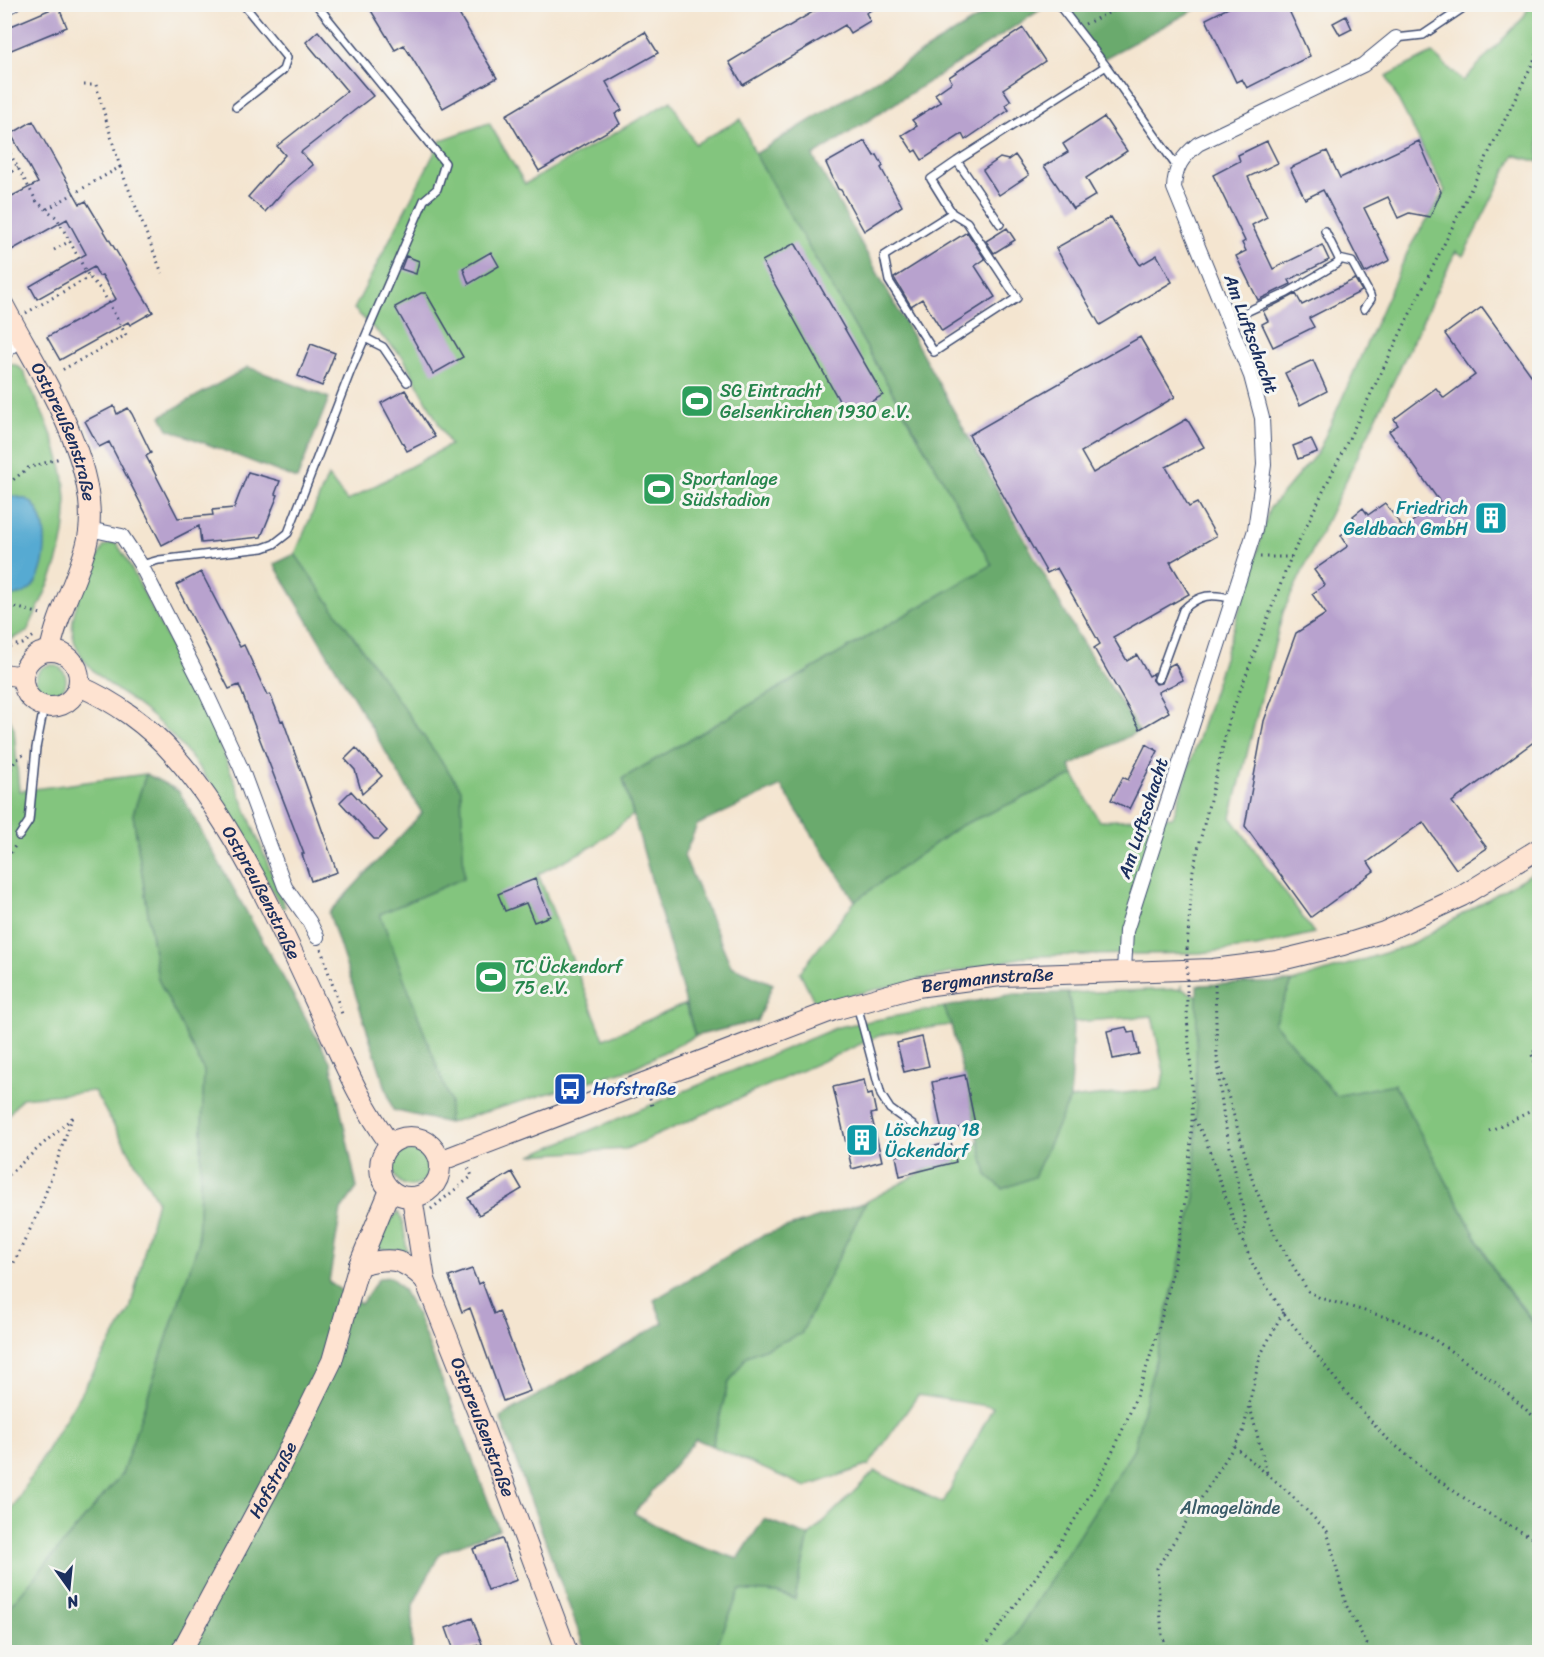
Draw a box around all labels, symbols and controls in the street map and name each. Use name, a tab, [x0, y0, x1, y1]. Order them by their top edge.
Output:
street label: Am Luftschacht	[1214, 269, 1288, 399]
street label: Ostpreußenstraße	[22, 356, 105, 503]
place label: SG Eintracht Gelsenkirchen 1930 e.V.	[720, 375, 911, 428]
sports icon: SG Eintracht Gelsenkirchen 1930 e.V.	[679, 383, 715, 419]
place label: Sportanlage Südstadion	[682, 463, 778, 516]
sports icon: Sportanlage Südstadion	[641, 471, 677, 507]
place label: Friedrich Geldbach GmbH	[1344, 492, 1468, 545]
building icon: Friedrich Geldbach GmbH	[1473, 500, 1509, 536]
street label: Am Luftschacht	[1108, 753, 1178, 884]
street label: Ostpreußenstraße	[213, 819, 310, 965]
place label: TC Ückendorf 75 e.V.	[514, 951, 625, 1004]
street label: Bergmannstraße	[919, 958, 1054, 1002]
sports icon: TC Ückendorf 75 e.V.	[473, 959, 509, 995]
bus stop icon: Hofstraße	[552, 1071, 588, 1107]
place label: Hofstraße	[593, 1073, 676, 1105]
place label: Löschzug 18 Ückendorf	[885, 1114, 980, 1167]
building icon: Löschzug 18 Ückendorf	[844, 1122, 880, 1158]
street label: Ostpreußenstraße	[441, 1352, 524, 1502]
street label: Hofstraße	[240, 1436, 306, 1524]
park label: Almagelände	[1179, 1492, 1280, 1524]
north arrow	[39, 1558, 99, 1618]
text: N	[63, 1586, 83, 1618]

